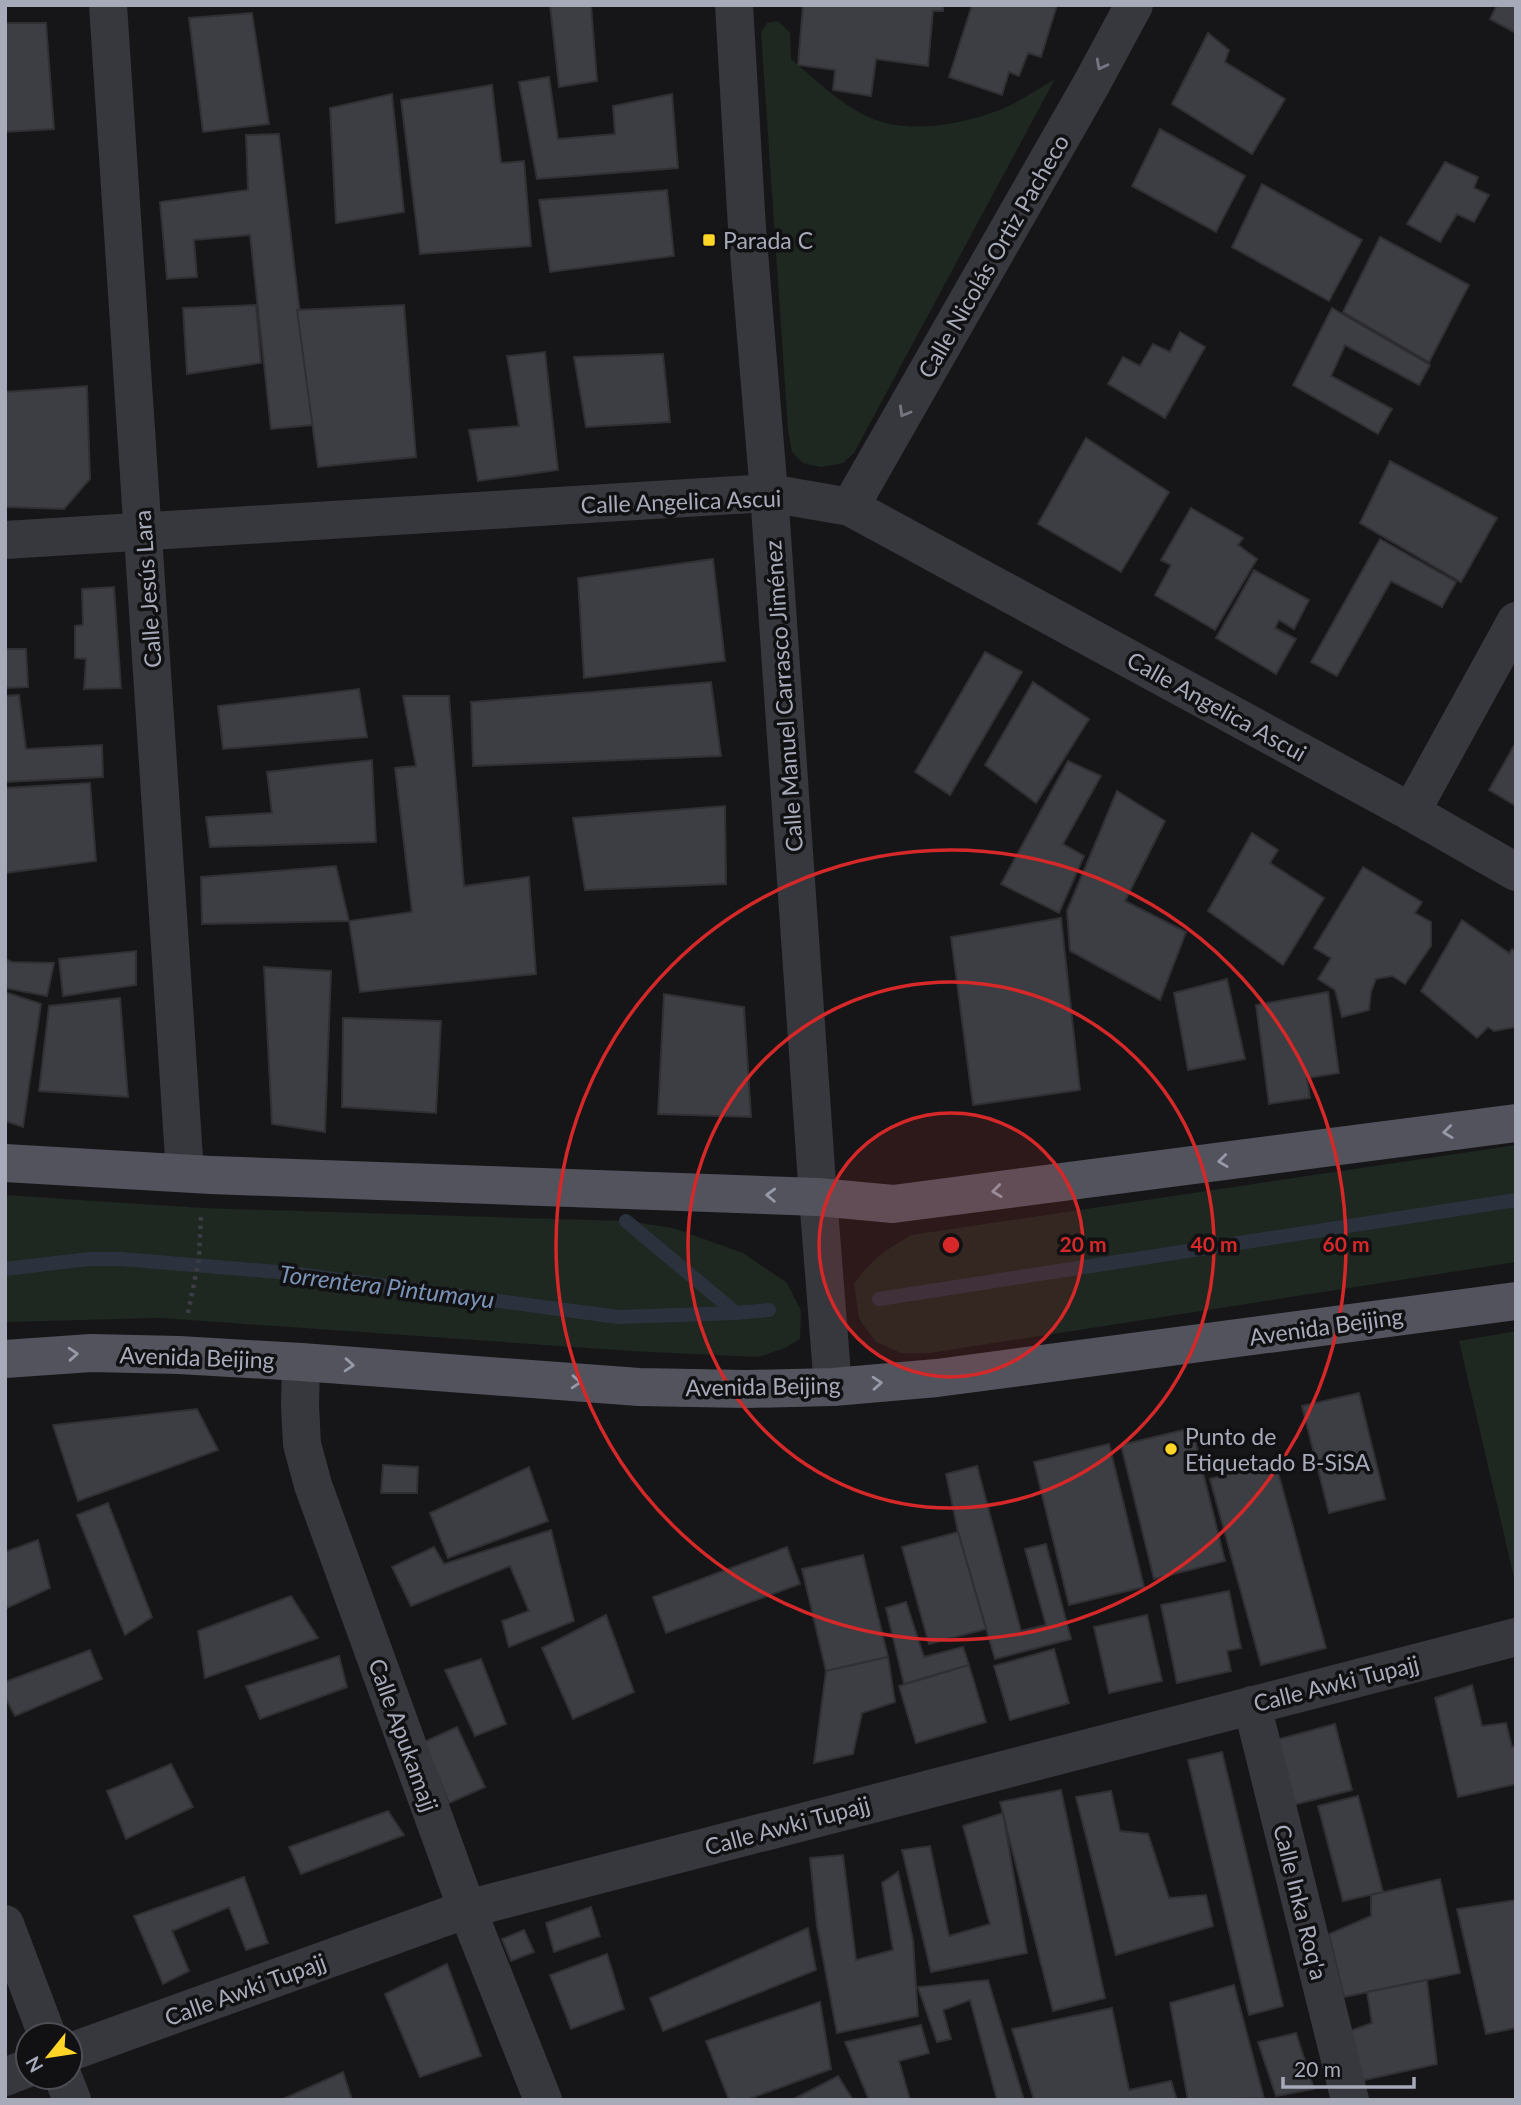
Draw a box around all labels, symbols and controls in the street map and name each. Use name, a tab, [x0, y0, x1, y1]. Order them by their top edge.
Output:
one-way arrow	[1096, 58, 1110, 71]
street label: Calle Nicolás Ortiz Pacheco	[912, 129, 1074, 383]
place label: Parada C	[723, 226, 813, 254]
marker: Parada C	[701, 232, 717, 248]
one-way arrow	[899, 405, 912, 418]
street label: Calle Angelica Ascui	[580, 484, 782, 518]
street label: Calle Jesús Lara	[128, 509, 166, 669]
street label: Calle Manuel Carrasco Jiménez	[758, 539, 808, 853]
street label: Calle Angelica Ascui	[1123, 645, 1311, 767]
one-way arrow	[1442, 1124, 1454, 1139]
one-way arrow	[1217, 1154, 1228, 1169]
one-way arrow	[991, 1183, 1003, 1198]
one-way arrow	[765, 1188, 776, 1203]
text: 20 m	[1059, 1231, 1107, 1256]
text: 40 m	[1190, 1231, 1238, 1256]
text: 60 m	[1322, 1231, 1370, 1256]
centre of rings	[939, 1233, 963, 1257]
water label: Torrentera Pintumayu	[278, 1258, 496, 1314]
street label: Avenida Beijing	[1247, 1301, 1405, 1351]
street label: Avenida Beijing	[119, 1340, 275, 1374]
one-way arrow	[68, 1347, 79, 1362]
one-way arrow	[344, 1357, 355, 1372]
street label: Avenida Beijing	[685, 1371, 841, 1401]
one-way arrow	[571, 1374, 582, 1389]
one-way arrow	[872, 1376, 883, 1391]
place label: Punto de Etiquetado B-SiSA	[1185, 1422, 1371, 1476]
marker: Punto de Etiquetado B-SiSA	[1163, 1441, 1179, 1457]
street label: Calle Awki Tupajj	[1250, 1649, 1422, 1717]
street label: Calle Apukamajj	[363, 1655, 445, 1815]
street label: Calle Awki Tupajj	[701, 1790, 873, 1860]
street label: Calle Inka Roq'a	[1268, 1821, 1334, 1983]
street label: Calle Awki Tupajj	[161, 1947, 329, 2031]
north arrow	[14, 2021, 84, 2091]
scale bar	[1283, 2046, 1414, 2090]
text: N	[20, 2053, 47, 2077]
text: 20 m	[1294, 2056, 1341, 2081]

